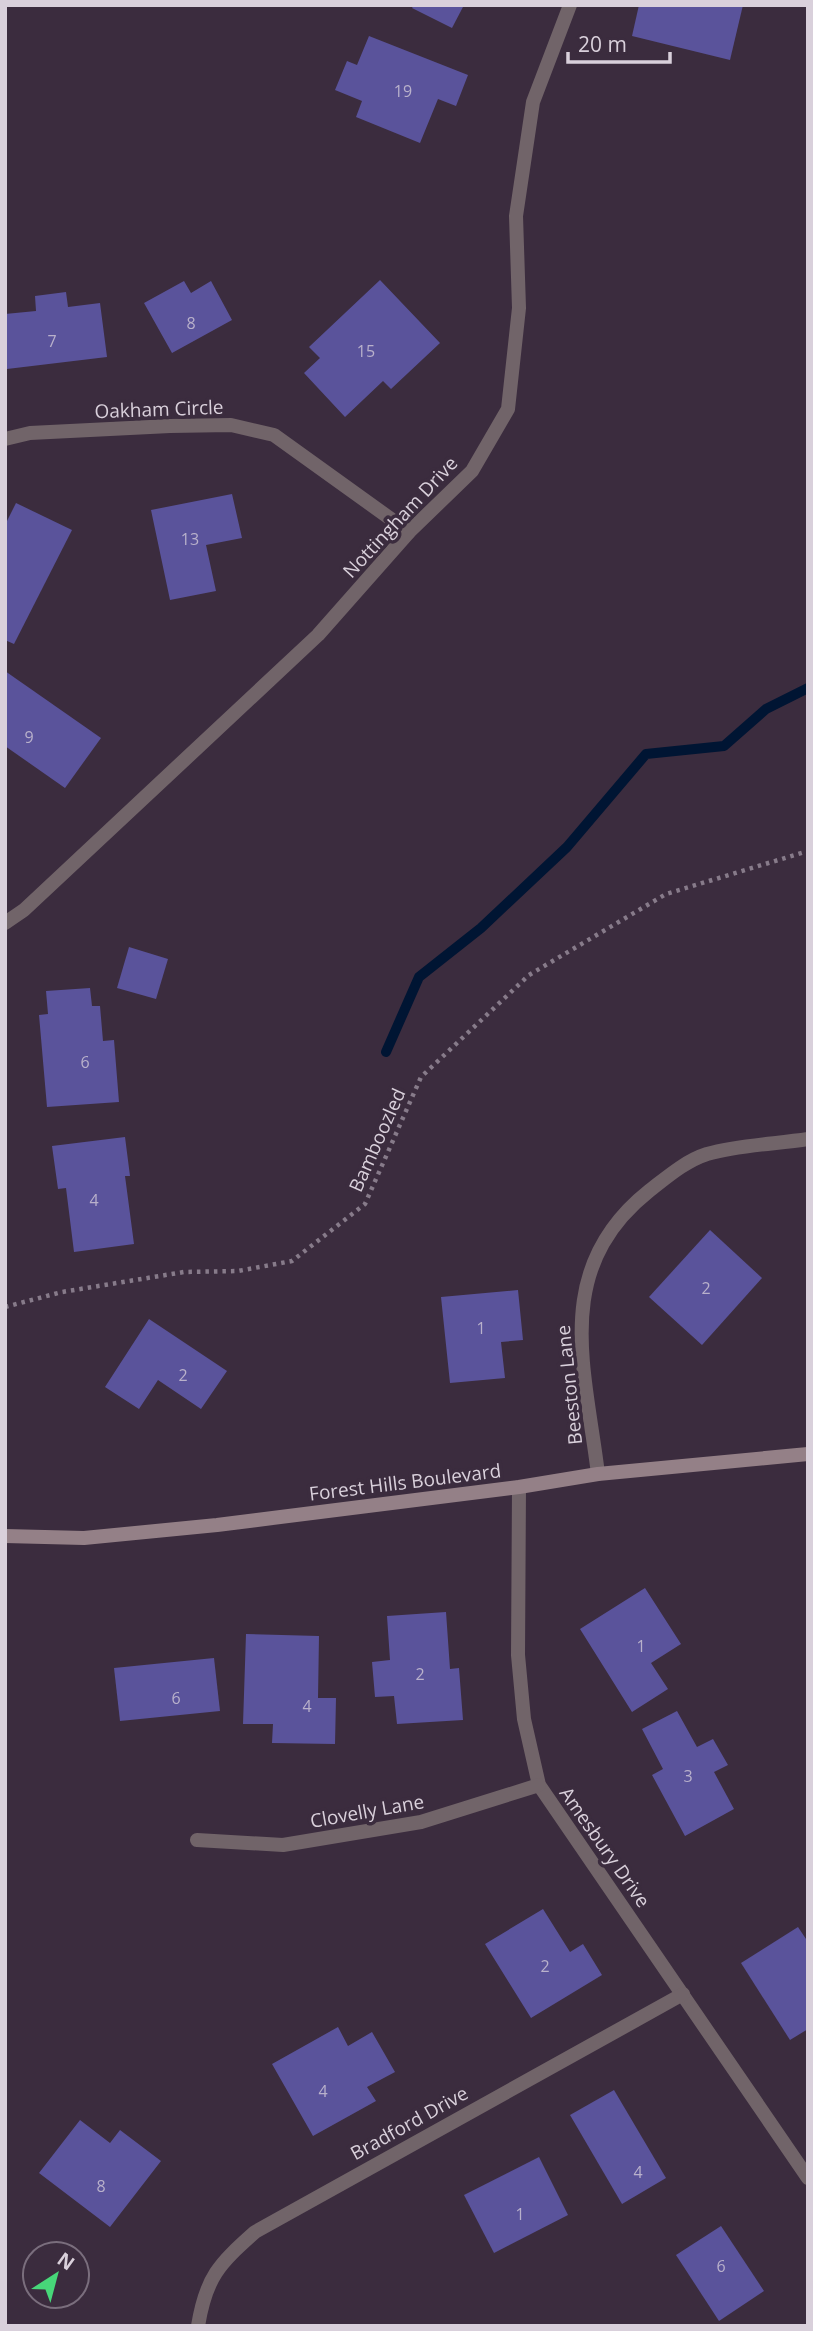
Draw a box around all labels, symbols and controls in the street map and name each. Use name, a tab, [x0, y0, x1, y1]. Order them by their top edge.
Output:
scale bar	[568, 21, 670, 65]
text: 20 m	[578, 30, 627, 58]
house number: 19	[394, 80, 412, 102]
house number: 8	[186, 312, 196, 334]
house number: 7	[47, 330, 57, 352]
house number: 15	[357, 340, 375, 362]
street label: Oakham Circle	[94, 394, 224, 424]
street label: Nottingham Drive	[337, 451, 463, 583]
house number: 13	[181, 528, 199, 550]
house number: 9	[24, 726, 34, 748]
house number: 6	[80, 1051, 90, 1073]
street label: Bamboozled	[343, 1084, 411, 1196]
house number: 4	[89, 1189, 99, 1211]
house number: 2	[701, 1277, 711, 1299]
house number: 1	[476, 1317, 486, 1339]
street label: Beeston Lane	[550, 1324, 588, 1446]
house number: 2	[178, 1364, 188, 1386]
street label: Forest Hills Boulevard	[308, 1457, 502, 1507]
house number: 1	[636, 1635, 646, 1657]
house number: 2	[415, 1663, 425, 1685]
house number: 6	[171, 1687, 181, 1709]
house number: 4	[302, 1695, 312, 1717]
house number: 3	[683, 1765, 693, 1787]
street label: Amesbury Drive	[554, 1782, 656, 1912]
street label: Clovelly Lane	[308, 1788, 426, 1834]
house number: 2	[540, 1955, 550, 1977]
house number: 4	[318, 2080, 328, 2102]
street label: Bradford Drive	[345, 2080, 473, 2166]
house number: 4	[633, 2161, 643, 2183]
house number: 8	[96, 2175, 106, 2197]
house number: 1	[515, 2203, 525, 2225]
north arrow	[21, 2240, 91, 2310]
text: N	[52, 2246, 80, 2276]
house number: 6	[716, 2255, 726, 2277]

